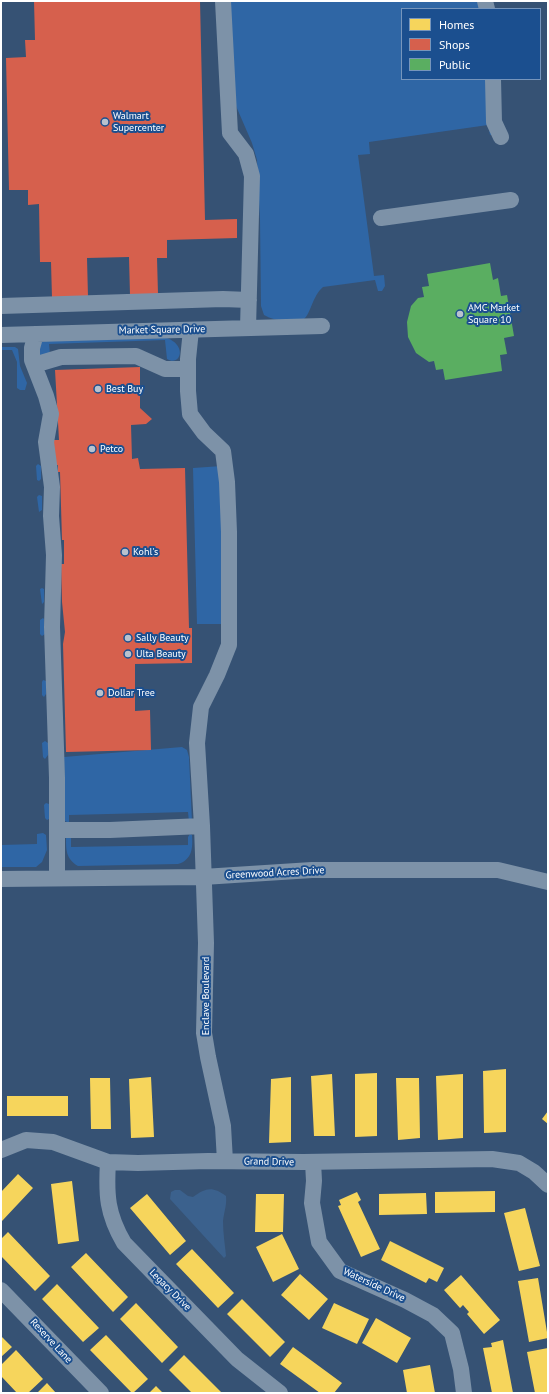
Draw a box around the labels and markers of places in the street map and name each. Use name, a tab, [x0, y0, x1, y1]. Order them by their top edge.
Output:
place label: Walmart Supercenter	[113, 110, 164, 134]
marker: Walmart Supercenter	[100, 117, 110, 127]
place label: AMC Market Square 10	[468, 302, 520, 326]
marker: AMC Market Square 10	[455, 309, 465, 319]
place label: Best Buy	[106, 383, 143, 395]
marker: Best Buy	[93, 384, 103, 394]
place label: Petco	[100, 443, 123, 455]
marker: Petco	[87, 444, 97, 454]
place label: Kohl's	[133, 546, 158, 558]
marker: Kohl's	[120, 547, 130, 557]
place label: Sally Beauty	[136, 632, 189, 644]
marker: Sally Beauty	[123, 633, 133, 643]
place label: Ulta Beauty	[136, 648, 186, 660]
marker: Ulta Beauty	[123, 649, 133, 659]
place label: Dollar Tree	[108, 687, 155, 699]
marker: Dollar Tree	[95, 688, 105, 698]

